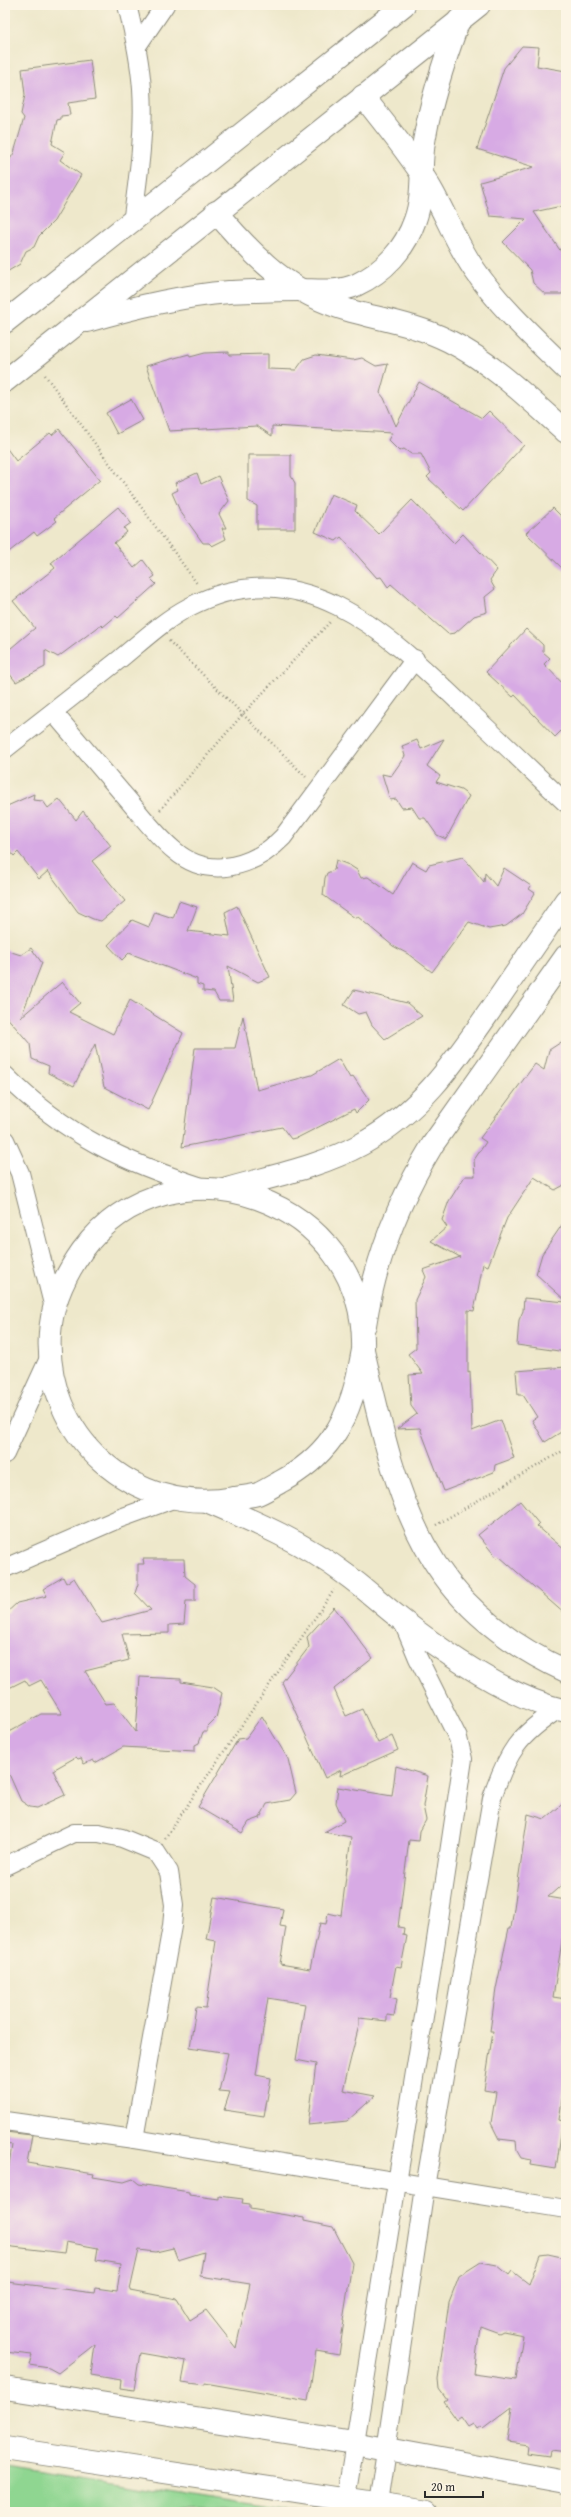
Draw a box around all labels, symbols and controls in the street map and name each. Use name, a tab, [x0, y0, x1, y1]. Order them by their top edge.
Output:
scale bar	[425, 2473, 483, 2499]
text: 20 m	[431, 2478, 455, 2495]

